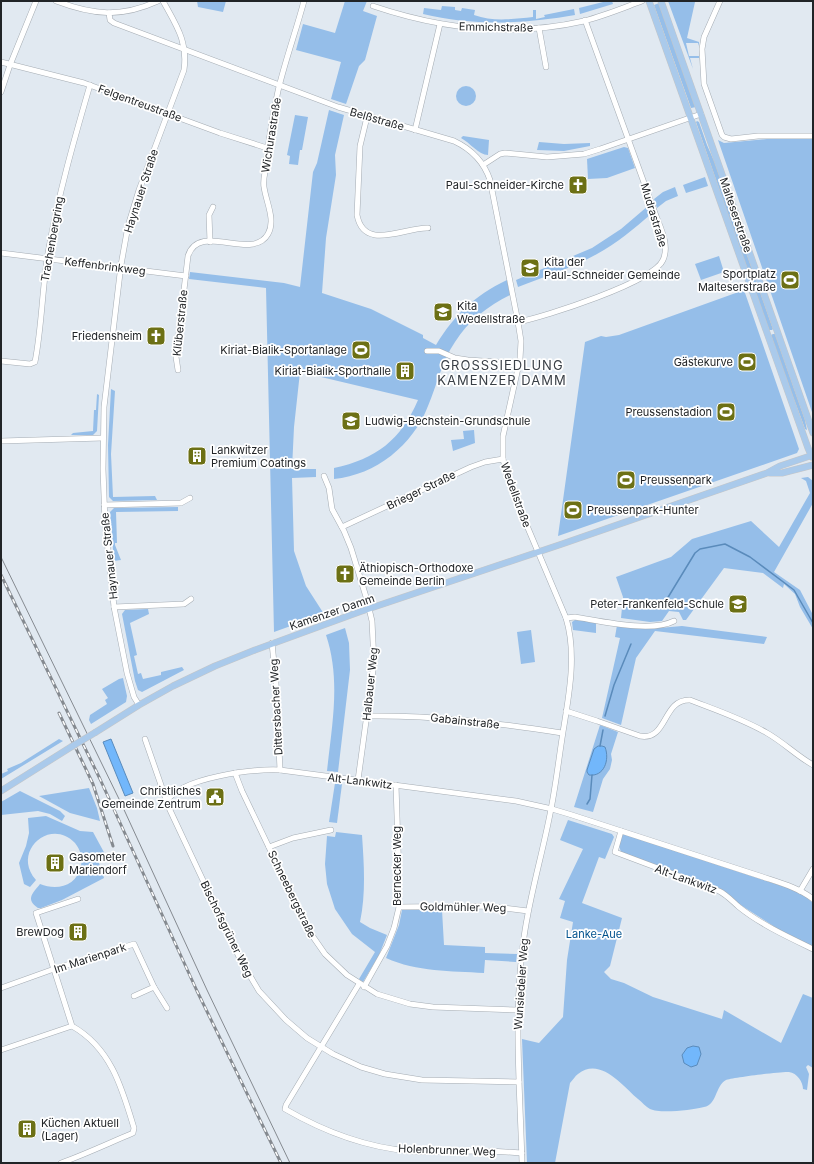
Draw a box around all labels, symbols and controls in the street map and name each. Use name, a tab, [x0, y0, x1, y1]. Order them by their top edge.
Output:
street label: Emmichstraße	[459, 19, 533, 35]
street label: Felgentreustraße	[96, 81, 184, 125]
street label: Wichurastraße	[258, 96, 284, 174]
street label: Belßstraße	[348, 105, 406, 133]
street label: Haynauer Straße	[121, 147, 161, 235]
church icon: Paul-Schneider-Kirche	[567, 174, 589, 196]
street label: Malteserstraße	[717, 176, 755, 254]
place label: Paul-Schneider-Kirche	[446, 178, 564, 192]
street label: Mudrastraße	[638, 181, 670, 249]
street label: Trachenbergring	[38, 195, 66, 283]
street label: Keffenbrinkweg	[64, 254, 146, 278]
place label: Kita der Paul-Schneider Gemeinde	[544, 255, 680, 282]
school or university icon: Kita der Paul-Schneider Gemeinde	[519, 257, 541, 279]
place label: Sportplatz Malteserstraße	[698, 267, 776, 294]
sports icon: Sportplatz Malteserstraße	[779, 269, 801, 291]
street label: Klüberstraße	[170, 289, 190, 357]
place label: Kita Wedellstraße	[457, 299, 525, 326]
school or university icon: Kita Wedellstraße	[432, 301, 454, 323]
church icon: Friedensheim	[145, 325, 167, 347]
place label: Friedensheim	[72, 329, 142, 343]
sports icon: Kiriat-Bialik-Sportanlage	[350, 339, 372, 361]
place label: Kiriat-Bialik-Sportanlage	[220, 343, 347, 357]
sports icon: Gästekurve	[736, 351, 758, 373]
place label: Gästekurve	[674, 355, 733, 369]
district label: GROSSSIEDLUNG KAMENZER DAMM	[437, 357, 567, 388]
building icon: Kiriat-Bialik-Sporthalle	[394, 360, 416, 382]
place label: Kiriat-Bialik-Sporthalle	[274, 364, 391, 378]
sports icon: Preussenstadion	[715, 401, 737, 423]
place label: Preussenstadion	[625, 405, 712, 419]
school or university icon: Ludwig-Bechstein-Grundschule	[340, 410, 362, 432]
place label: Ludwig-Bechstein-Grundschule	[365, 414, 531, 428]
place label: Lankwitzer Premium Coatings	[211, 443, 306, 470]
building icon: Lankwitzer Premium Coatings	[186, 445, 208, 467]
street label: Wedellstraße	[498, 461, 534, 529]
street label: Brieger Straße	[384, 467, 458, 513]
sports icon: Preussenpark	[615, 469, 637, 491]
place label: Preussenpark	[640, 473, 712, 487]
sports icon: Preussenpark-Hunter	[562, 499, 584, 521]
place label: Preussenpark-Hunter	[587, 503, 699, 517]
street label: Haynauer Straße	[97, 512, 121, 600]
place label: Äthiopisch-Orthodoxe Gemeinde Berlin	[359, 561, 473, 588]
church icon: Äthiopisch-Orthodoxe Gemeinde Berlin	[334, 563, 356, 585]
street label: Kamenzer Damm	[288, 591, 376, 633]
school or university icon: Peter-Frankenfeld-Schule	[727, 593, 749, 615]
place label: Peter-Frankenfeld-Schule	[590, 597, 724, 611]
street label: Halbauer Weg	[359, 647, 381, 721]
street label: Dittersbacher Weg	[266, 658, 286, 756]
street label: Gabainstraße	[430, 710, 500, 732]
street label: Alt-Lankwitz	[327, 770, 393, 792]
place label: Christliches Gemeinde Zentrum	[101, 784, 201, 811]
public building icon: Christliches Gemeinde Zentrum	[204, 786, 226, 808]
street label: Bernecker Weg	[390, 826, 404, 906]
street label: Schneebergstraße	[265, 848, 319, 940]
place label: Gasometer Mariendorf	[69, 850, 127, 877]
building icon: Gasometer Mariendorf	[44, 852, 66, 874]
street label: Alt-Lankwitz	[653, 861, 719, 897]
street label: Bischofsgrüner Weg	[198, 878, 256, 980]
street label: Goldmühler Weg	[420, 899, 506, 915]
building icon: BrewDog	[67, 921, 89, 943]
place label: BrewDog	[16, 925, 64, 939]
park label: Lanke-Aue	[566, 927, 622, 941]
street label: Wunsiedeler Weg	[511, 938, 531, 1030]
street label: Im Marienpark	[52, 940, 128, 976]
place label: Küchen Aktuell (Lager)	[41, 1116, 119, 1143]
building icon: Küchen Aktuell (Lager)	[16, 1118, 38, 1140]
street label: Holenbrunner Weg	[398, 1141, 496, 1159]

